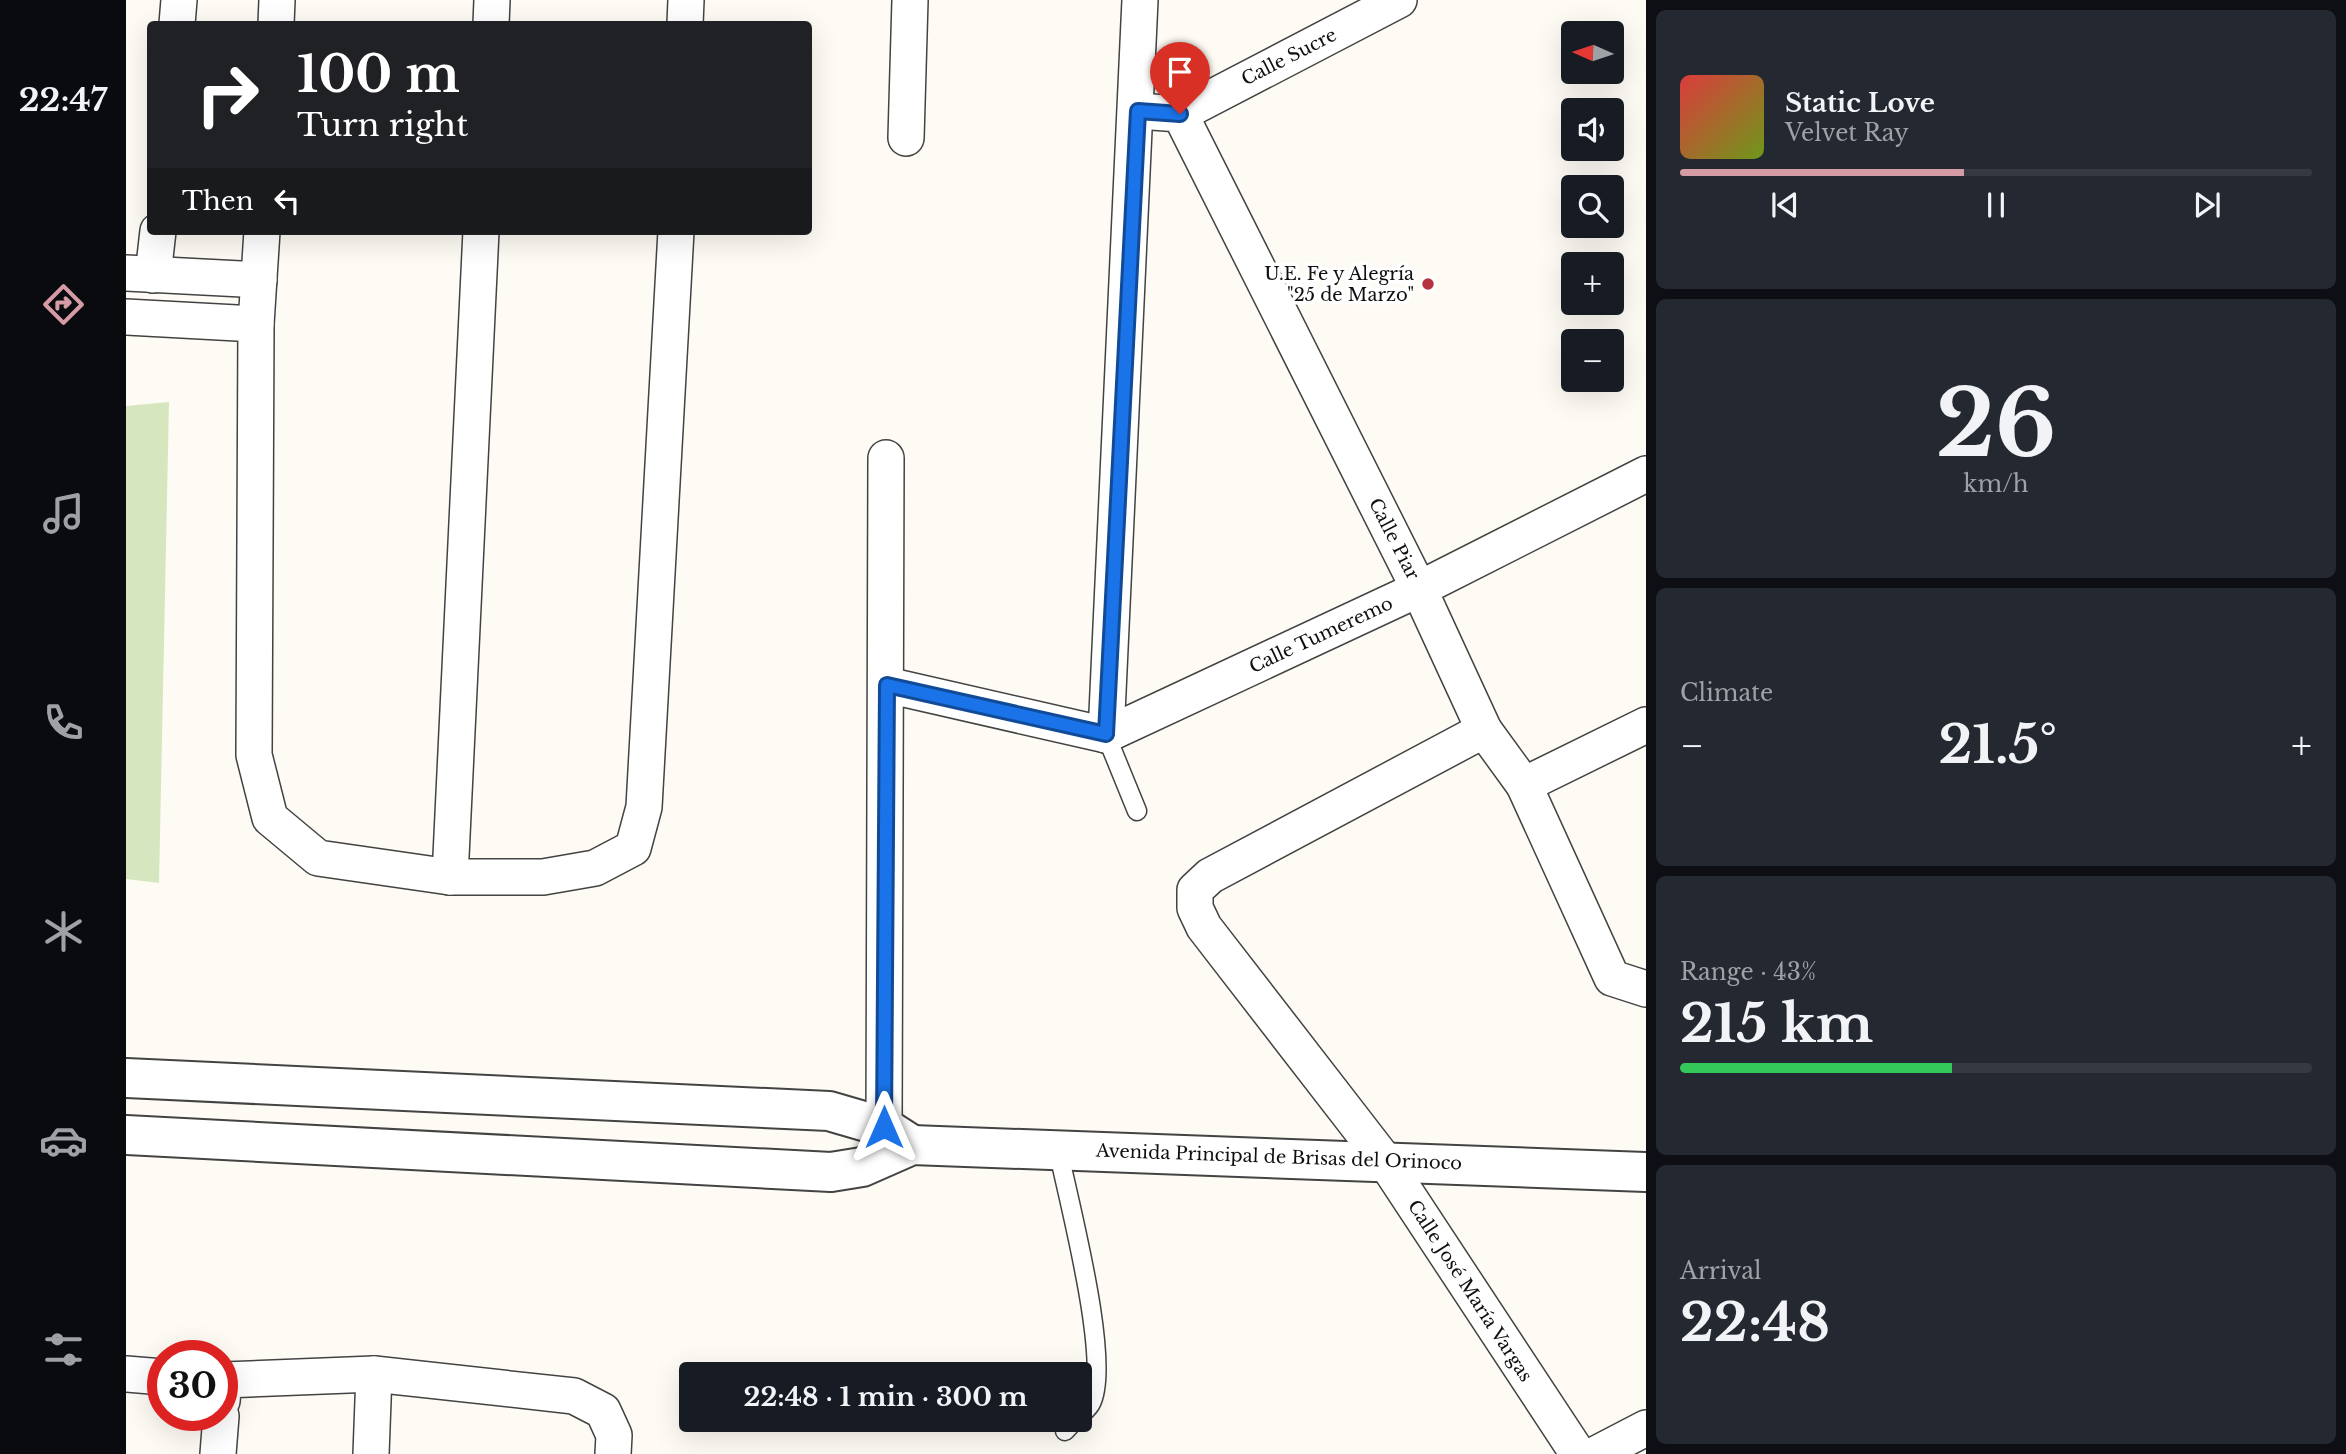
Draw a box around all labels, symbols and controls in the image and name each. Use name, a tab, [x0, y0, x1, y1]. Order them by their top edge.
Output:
north arrow	[1561, 21, 1624, 84]
map controls	[1561, 21, 1624, 392]
street label: Calle Sucre	[1238, 24, 1340, 90]
pin	[1150, 42, 1210, 114]
text: 100 m	[297, 44, 460, 105]
icon: right	[182, 49, 273, 140]
icon: arrive	[1161, 53, 1199, 91]
text: 22:47	[19, 80, 107, 120]
text: Static Love	[1785, 87, 1935, 119]
button: sound	[1561, 98, 1624, 161]
text: Turn right	[297, 105, 468, 145]
text: Velvet Ray	[1785, 119, 1909, 147]
button: search	[1561, 175, 1624, 238]
icon: left	[268, 182, 306, 220]
text: Then	[182, 185, 254, 217]
icon: previous	[1766, 186, 1804, 224]
icon: pause	[1977, 186, 2015, 224]
icon: next	[2188, 186, 2226, 224]
button: +	[1561, 252, 1624, 315]
place label: U.E. Fe y Alegría "25 de Marzo"	[1264, 263, 1414, 306]
marker: U.E. Fe y Alegría "25 de Marzo"	[1420, 276, 1436, 292]
icon: directions	[39, 280, 88, 329]
button: −	[1561, 329, 1624, 392]
text: 26	[1936, 368, 2056, 481]
text: km/h	[1963, 470, 2029, 498]
icon: music	[39, 489, 88, 538]
street label: Calle Piar	[1364, 495, 1424, 584]
street label: Calle Tumeremo	[1246, 592, 1396, 678]
text: Climate	[1680, 679, 1773, 707]
icon: phone	[39, 698, 88, 747]
text: 21.5°	[1938, 713, 2057, 777]
text: −	[1680, 722, 1704, 769]
text: +	[2291, 722, 2312, 769]
icon: climate	[39, 907, 88, 956]
text: Range · 43%	[1680, 958, 1816, 986]
text: 215 km	[1680, 992, 1873, 1056]
position arrow	[847, 1090, 921, 1164]
icon: car	[39, 1116, 88, 1165]
street label: Avenida Principal de Brisas del Orinoco	[1095, 1140, 1462, 1174]
street label: Calle José María Vargas	[1403, 1196, 1537, 1386]
text: Arrival	[1680, 1257, 1761, 1285]
text: 22:48	[1680, 1291, 1830, 1355]
icon: filters	[39, 1325, 88, 1374]
speed limit sign: 30	[147, 1340, 238, 1431]
text: 22:48 · 1 min · 300 m	[743, 1381, 1028, 1413]

